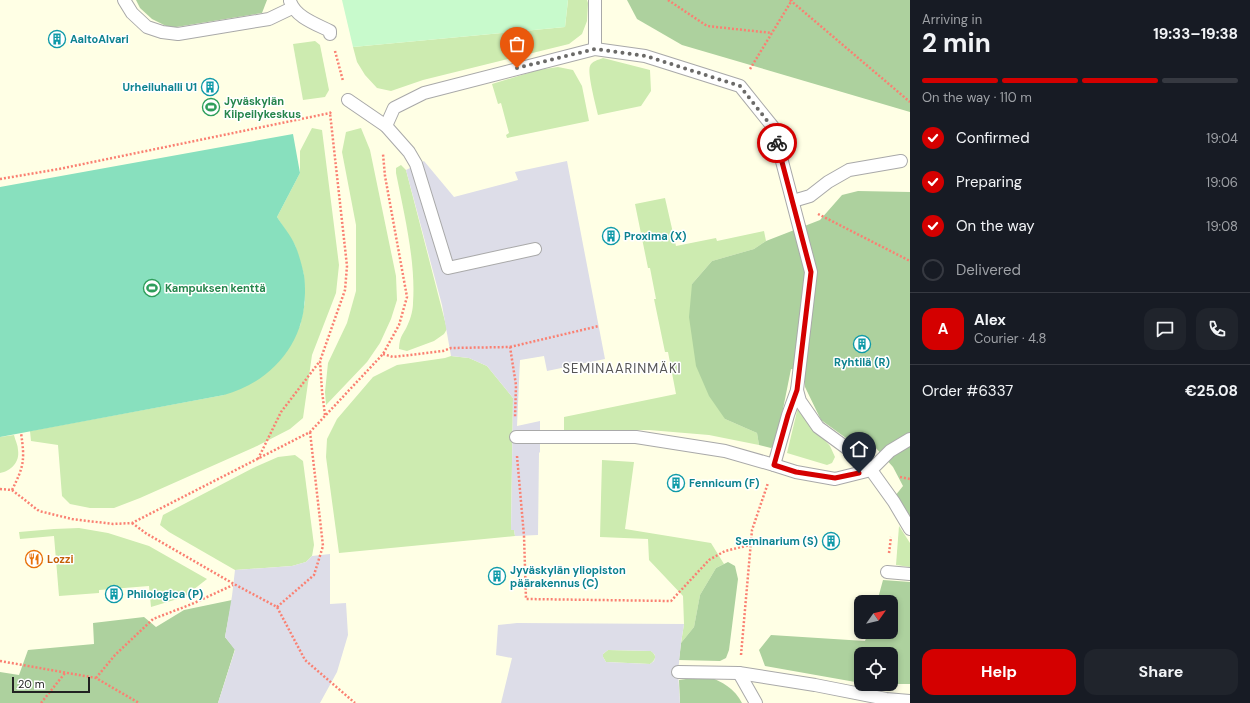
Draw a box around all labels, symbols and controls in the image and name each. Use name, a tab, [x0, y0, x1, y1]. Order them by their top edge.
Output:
text: Arriving in	[922, 11, 982, 28]
text: 19:33–19:38	[1153, 24, 1238, 44]
text: 2 min	[922, 26, 991, 60]
pin	[500, 27, 534, 68]
building icon: AaltoAlvari	[47, 29, 67, 49]
place label: AaltoAlvari	[70, 32, 129, 46]
icon: bag	[506, 33, 528, 55]
building icon: Urheiluhalli U1	[200, 77, 220, 97]
place label: Urheiluhalli U1	[123, 80, 197, 94]
text: On the way · 110 m	[922, 89, 1032, 106]
place label: Jyväskylän Kiipeilykeskus	[224, 94, 301, 121]
sports icon: Jyväskylän Kiipeilykeskus	[201, 97, 221, 117]
courier	[757, 123, 797, 163]
icon: check	[922, 127, 944, 149]
text: Confirmed	[956, 128, 1030, 148]
text: 19:04	[1206, 130, 1238, 147]
icon: bike	[766, 132, 788, 154]
icon: check	[922, 171, 944, 193]
text: Preparing	[956, 172, 1022, 192]
text: 19:06	[1206, 174, 1238, 191]
icon: check	[922, 215, 944, 237]
text: On the way	[956, 216, 1035, 236]
text: 19:08	[1206, 218, 1238, 235]
building icon: Proxima (X)	[601, 226, 621, 246]
place label: Proxima (X)	[624, 229, 687, 243]
text: Delivered	[956, 260, 1021, 280]
sports icon: Kampuksen kenttä	[142, 278, 162, 298]
place label: Kampuksen kenttä	[165, 281, 266, 295]
button: chat	[1144, 308, 1186, 350]
button: phone	[1196, 308, 1238, 350]
text: Alex	[974, 310, 1006, 330]
text: A	[938, 319, 948, 339]
text: Courier · 4.8	[974, 330, 1046, 347]
building icon: Ryhtilä (R)	[852, 334, 872, 354]
place label: Ryhtilä (R)	[834, 355, 890, 369]
district label: SEMINAARINMÄKI	[562, 360, 682, 377]
text: Order #6337	[922, 381, 1013, 401]
text: €25.08	[1185, 381, 1238, 401]
pin	[842, 432, 876, 473]
icon: home	[848, 438, 870, 460]
building icon: Fennicum (F)	[666, 473, 686, 493]
place label: Fennicum (F)	[689, 476, 759, 490]
building icon: Seminarium (S)	[821, 531, 841, 551]
place label: Seminarium (S)	[735, 534, 818, 548]
restaurant icon: Lozzi	[24, 549, 44, 569]
place label: Lozzi	[47, 552, 73, 566]
place label: Jyväskylän yliopiston päärakennus (C)	[510, 563, 626, 590]
building icon: Jyväskylän yliopiston päärakennus (C)	[487, 566, 507, 586]
building icon: Philologica (P)	[104, 584, 124, 604]
place label: Philologica (P)	[127, 587, 203, 601]
north arrow	[854, 595, 898, 639]
map controls	[854, 595, 898, 691]
button: locate	[854, 647, 898, 691]
button: Help	[922, 649, 1076, 695]
button: Share	[1084, 649, 1238, 695]
scale bar	[12, 675, 90, 694]
text: 20 m	[18, 677, 44, 691]

